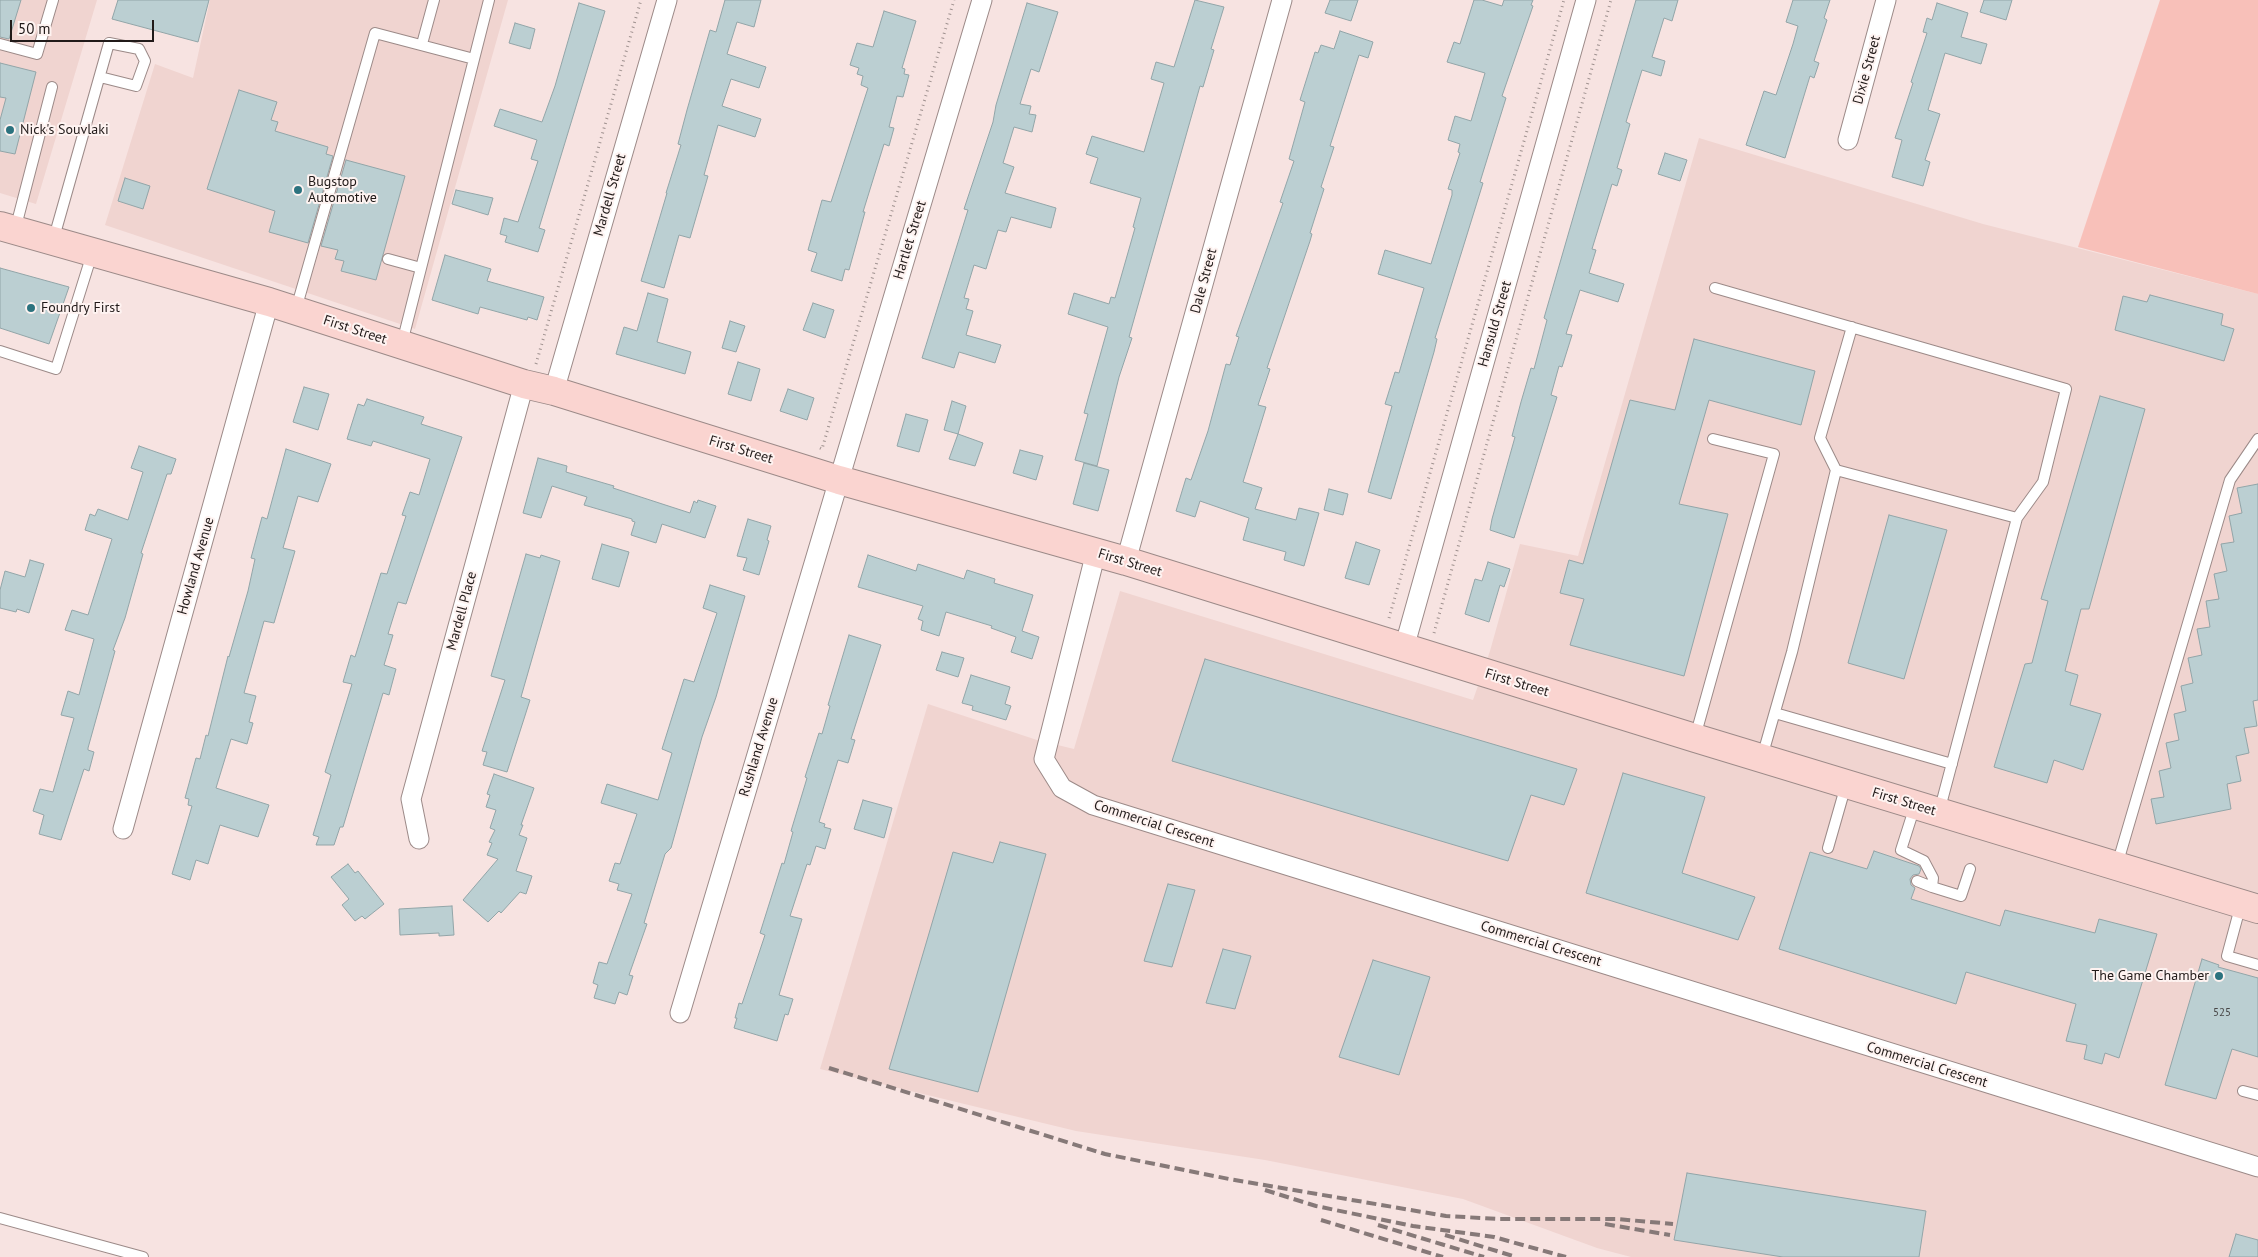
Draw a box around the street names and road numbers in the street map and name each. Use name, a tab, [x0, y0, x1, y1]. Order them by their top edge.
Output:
street label: Dixie Street	[1850, 34, 1884, 106]
street label: Mardell Street	[590, 152, 630, 238]
street label: Hartlet Street	[890, 198, 930, 282]
street label: Dale Street	[1187, 247, 1221, 315]
street label: Hansuld Street	[1475, 279, 1515, 369]
street label: First Street	[321, 312, 389, 348]
street label: First Street	[707, 432, 775, 468]
street label: Howland Avenue	[174, 515, 218, 617]
street label: First Street	[1096, 545, 1164, 581]
street label: Mardell Place	[443, 570, 481, 652]
street label: First Street	[1483, 665, 1551, 701]
street label: Rushland Avenue	[736, 695, 782, 799]
street label: First Street	[1870, 784, 1938, 820]
street label: Commercial Crescent	[1092, 797, 1216, 851]
street label: Commercial Crescent	[1479, 918, 1603, 970]
street label: Commercial Crescent	[1865, 1039, 1989, 1091]

